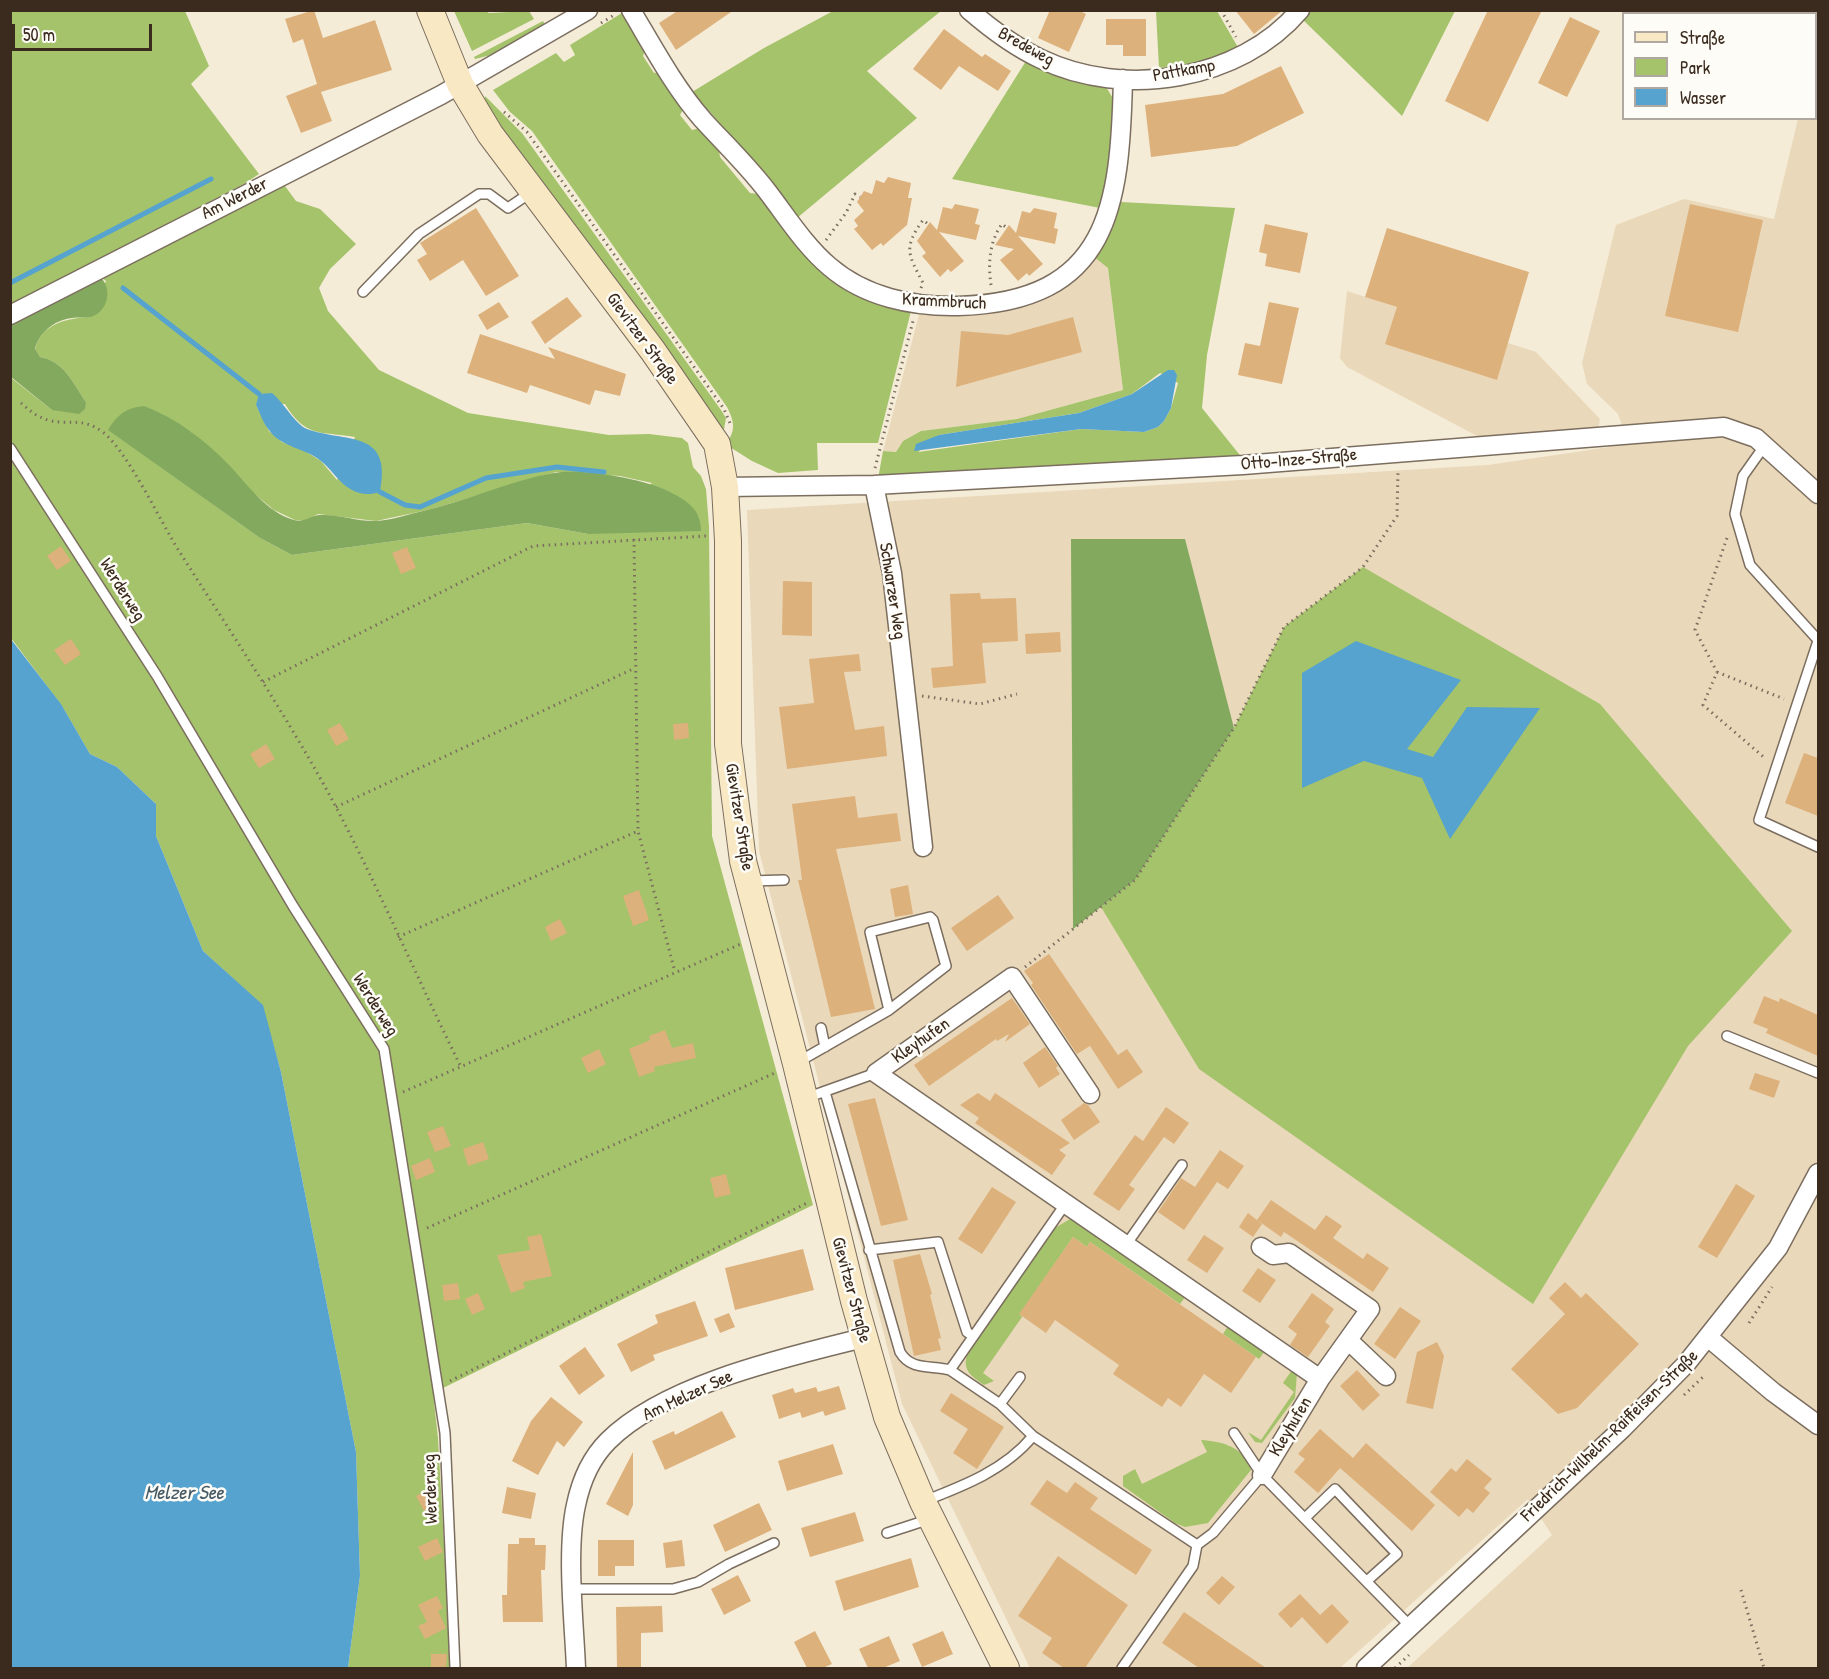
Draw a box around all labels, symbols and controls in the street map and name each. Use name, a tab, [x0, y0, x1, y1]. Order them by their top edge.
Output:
scale bar	[15, 12, 154, 50]
legend	[1622, 12, 1817, 120]
text: 50 m	[23, 22, 55, 47]
street label: Bredeweg	[994, 23, 1058, 71]
text: Straße	[1680, 25, 1725, 50]
street label: Pattkamp	[1151, 55, 1217, 87]
text: Park	[1680, 55, 1710, 80]
text: Wasser	[1680, 85, 1726, 110]
street label: Am Werder	[198, 173, 272, 225]
street label: Gievitzer Straße	[601, 289, 683, 389]
street label: Krammbruch	[902, 289, 986, 315]
street label: Otto-Inze-Straße	[1240, 444, 1358, 476]
street label: Schwarzer Weg	[874, 541, 910, 641]
street label: Werderweg	[94, 555, 150, 625]
street label: Gievitzer Straße	[720, 762, 758, 872]
street label: Werderweg	[347, 970, 403, 1040]
street label: Kleyhufen	[888, 1013, 954, 1069]
street label: Gievitzer Straße	[827, 1235, 875, 1345]
street label: Friedrich-Wilhelm-Raiffeisen-Straße	[1517, 1346, 1703, 1526]
street label: Am Melzer See	[640, 1366, 736, 1426]
street label: Kleyhufen	[1265, 1393, 1317, 1461]
street label: Werderweg	[419, 1454, 443, 1524]
water label: Melzer See	[144, 1482, 224, 1506]

